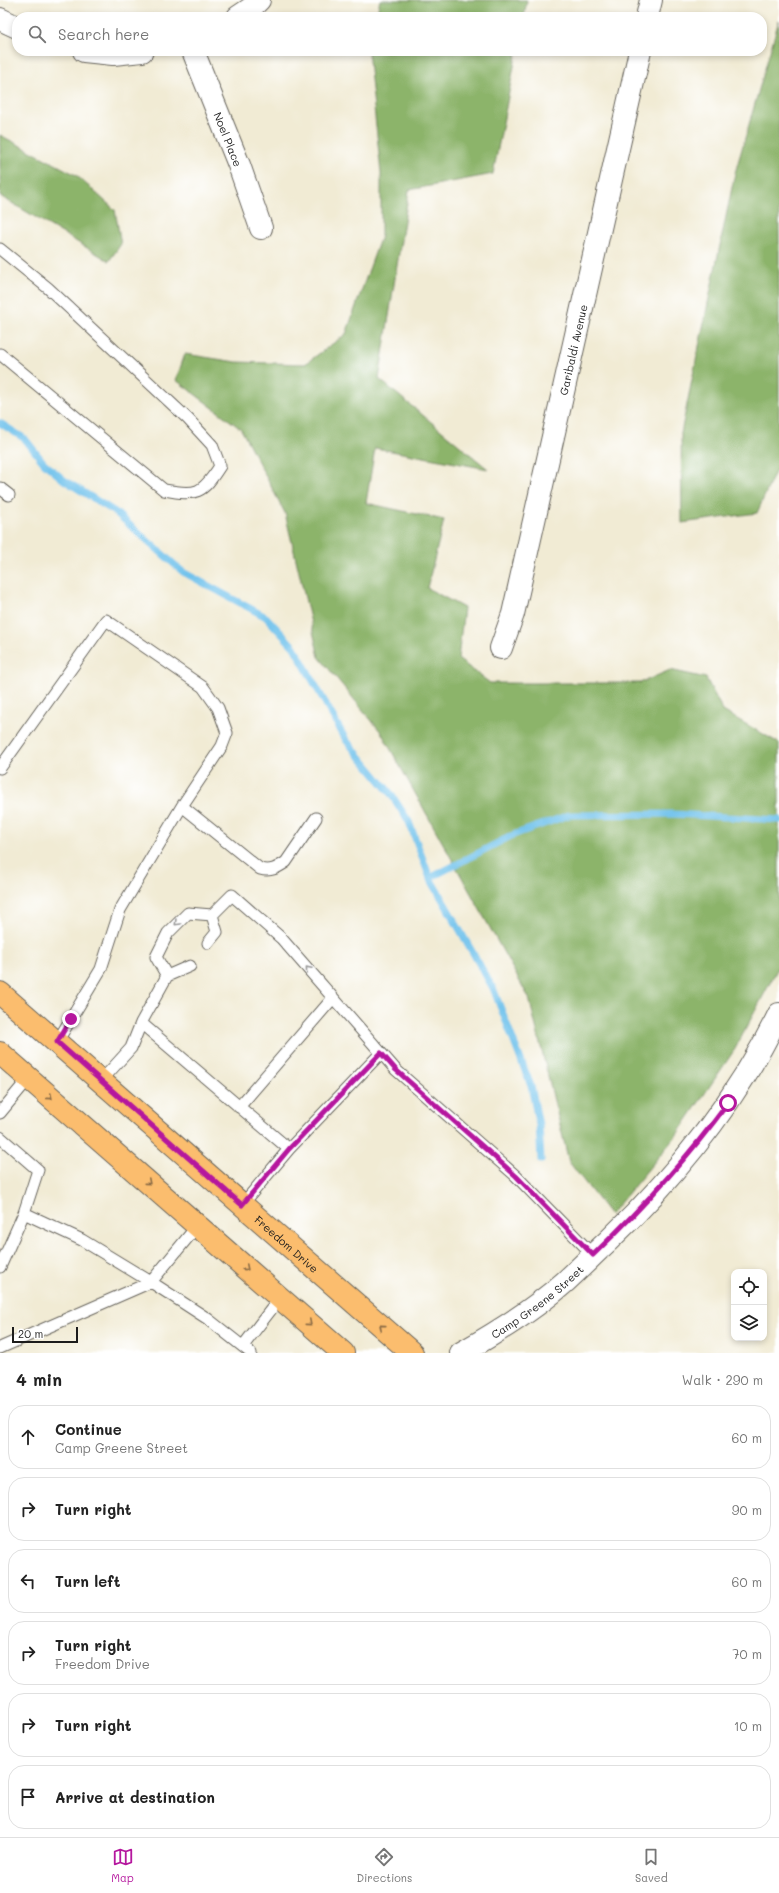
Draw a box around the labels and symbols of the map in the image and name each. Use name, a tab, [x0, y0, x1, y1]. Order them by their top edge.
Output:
street label: Noel Place	[211, 110, 246, 169]
street label: Garibaldi Avenue	[555, 303, 590, 396]
one-way arrow	[174, 918, 182, 926]
one-way arrow	[305, 966, 312, 974]
route end	[62, 1010, 80, 1028]
one-way arrow	[46, 1092, 53, 1099]
route start	[719, 1094, 737, 1112]
one-way arrow	[144, 1178, 151, 1185]
street label: Freedom Drive	[252, 1212, 322, 1276]
street label: Camp Greene Street	[488, 1261, 586, 1341]
one-way arrow	[241, 1263, 249, 1271]
one-way arrow	[305, 1319, 312, 1326]
scale bar	[12, 1325, 78, 1344]
one-way arrow	[380, 1325, 387, 1332]

